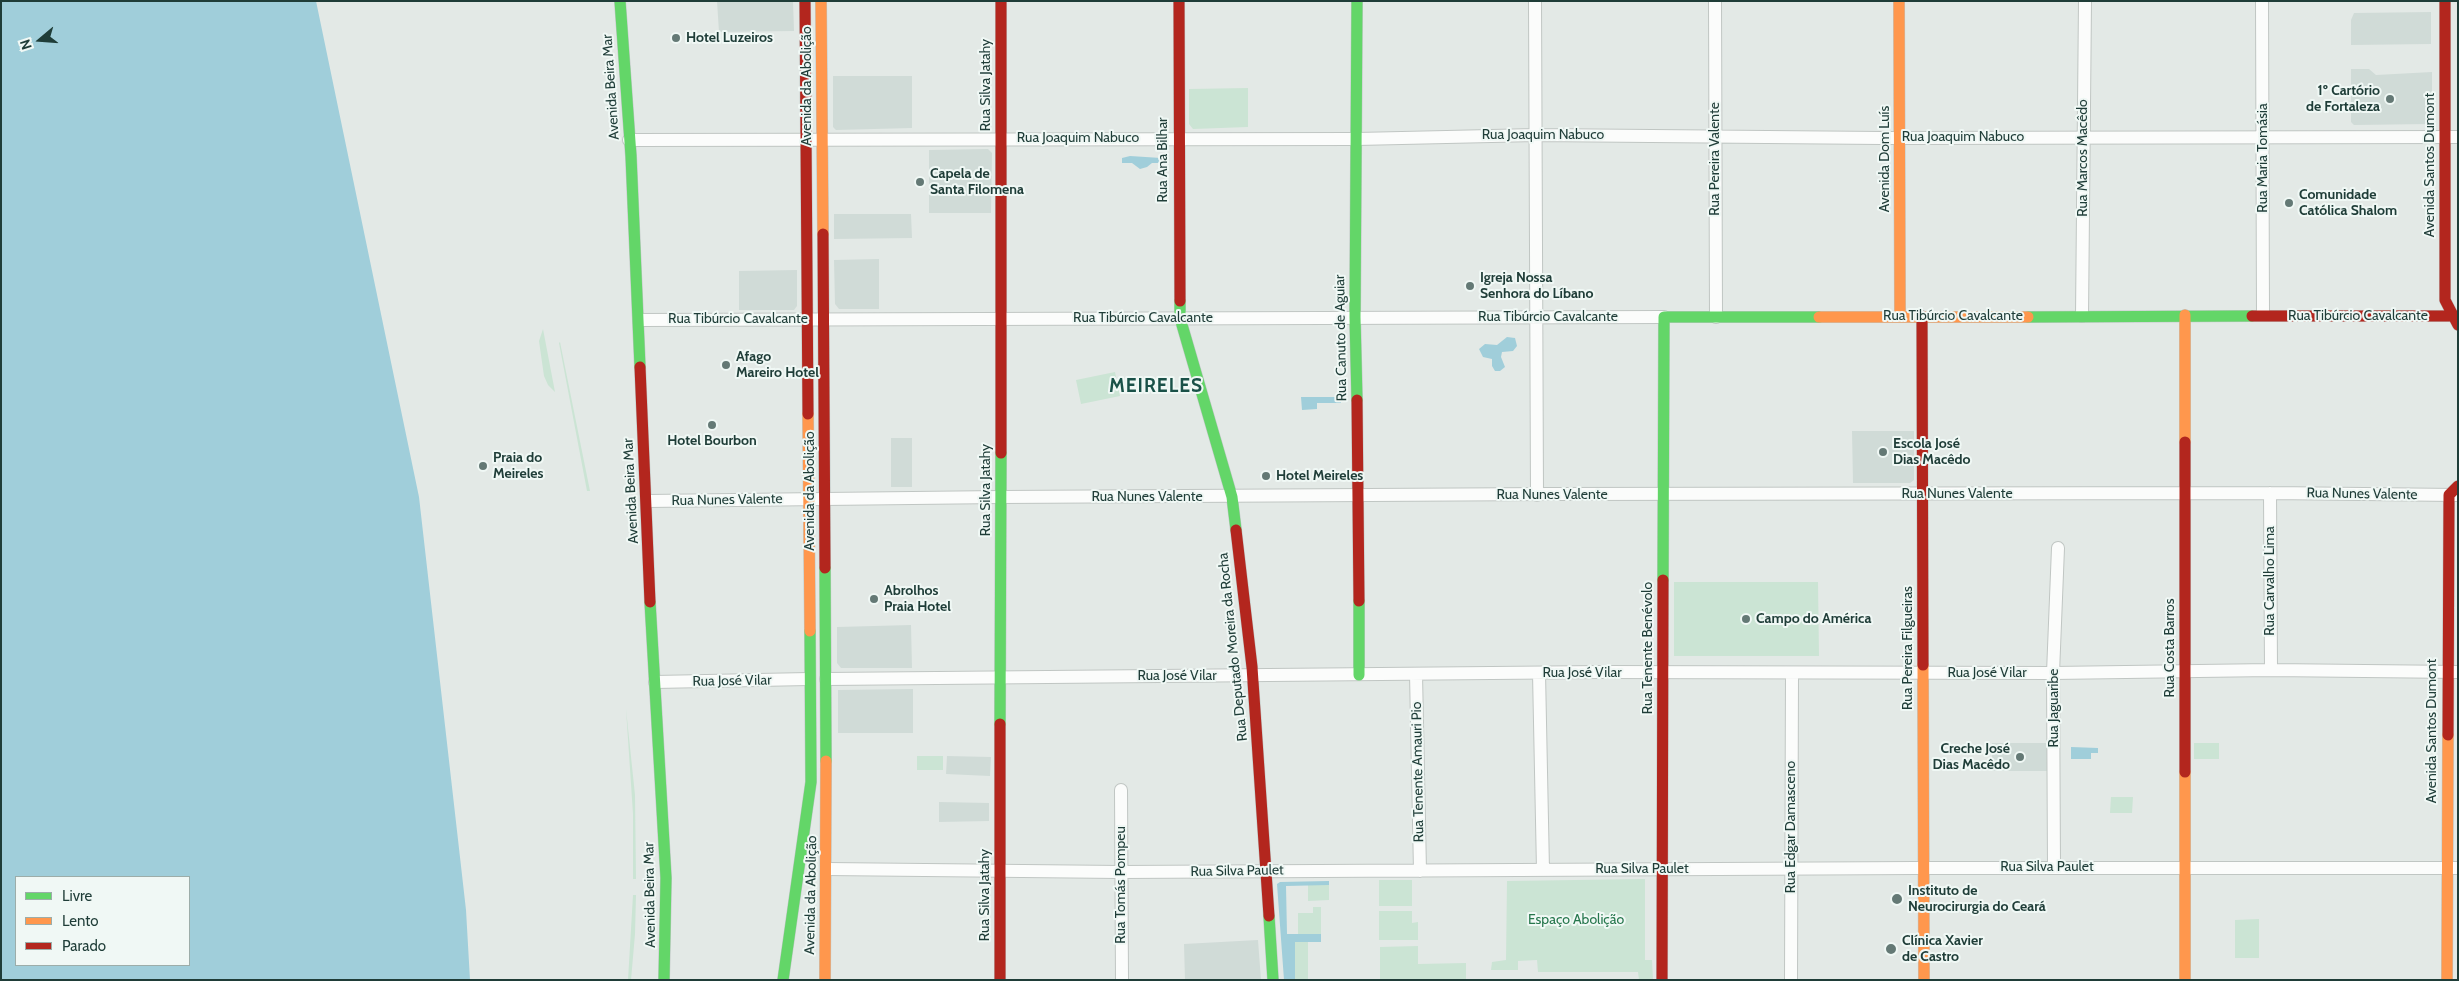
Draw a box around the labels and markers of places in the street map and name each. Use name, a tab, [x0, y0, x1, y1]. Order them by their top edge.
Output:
place label: Hotel Luzeiros	[686, 30, 773, 46]
marker: Hotel Luzeiros	[670, 32, 682, 44]
place label: 1º Cartório de Fortaleza	[2306, 83, 2380, 115]
marker: 1º Cartório de Fortaleza	[2384, 93, 2396, 105]
place label: Capela de Santa Filomena	[930, 166, 1024, 198]
marker: Capela de Santa Filomena	[914, 176, 926, 188]
place label: Comunidade Católica Shalom	[2299, 187, 2397, 220]
marker: Comunidade Católica Shalom	[2283, 197, 2295, 209]
place label: Igreja Nossa Senhora do Líbano	[1480, 270, 1594, 302]
marker: Igreja Nossa Senhora do Líbano	[1464, 280, 1476, 292]
place label: Afago Mareiro Hotel	[736, 349, 819, 382]
marker: Afago Mareiro Hotel	[720, 359, 732, 371]
marker: Hotel Bourbon	[706, 419, 718, 431]
place label: Hotel Bourbon	[667, 433, 757, 449]
place label: Escola José Dias Macêdo	[1893, 436, 1970, 468]
marker: Escola José Dias Macêdo	[1877, 446, 1889, 458]
place label: Praia do Meireles	[493, 450, 543, 482]
marker: Praia do Meireles	[477, 460, 489, 472]
place label: Hotel Meireles	[1276, 468, 1363, 484]
marker: Hotel Meireles	[1260, 470, 1272, 482]
place label: Abrolhos Praia Hotel	[884, 583, 951, 616]
marker: Abrolhos Praia Hotel	[868, 593, 880, 605]
place label: Campo do América	[1756, 611, 1871, 627]
marker: Campo do América	[1740, 613, 1752, 625]
place label: Creche José Dias Macêdo	[1933, 741, 2010, 774]
marker: Creche José Dias Macêdo	[2014, 751, 2026, 763]
place label: Instituto de Neurocirurgia do Ceará	[1908, 883, 2046, 916]
marker: Instituto de Neurocirurgia do Ceará	[1890, 892, 1904, 906]
place label: Clínica Xavier de Castro	[1902, 933, 1983, 966]
marker: Clínica Xavier de Castro	[1884, 942, 1898, 956]

